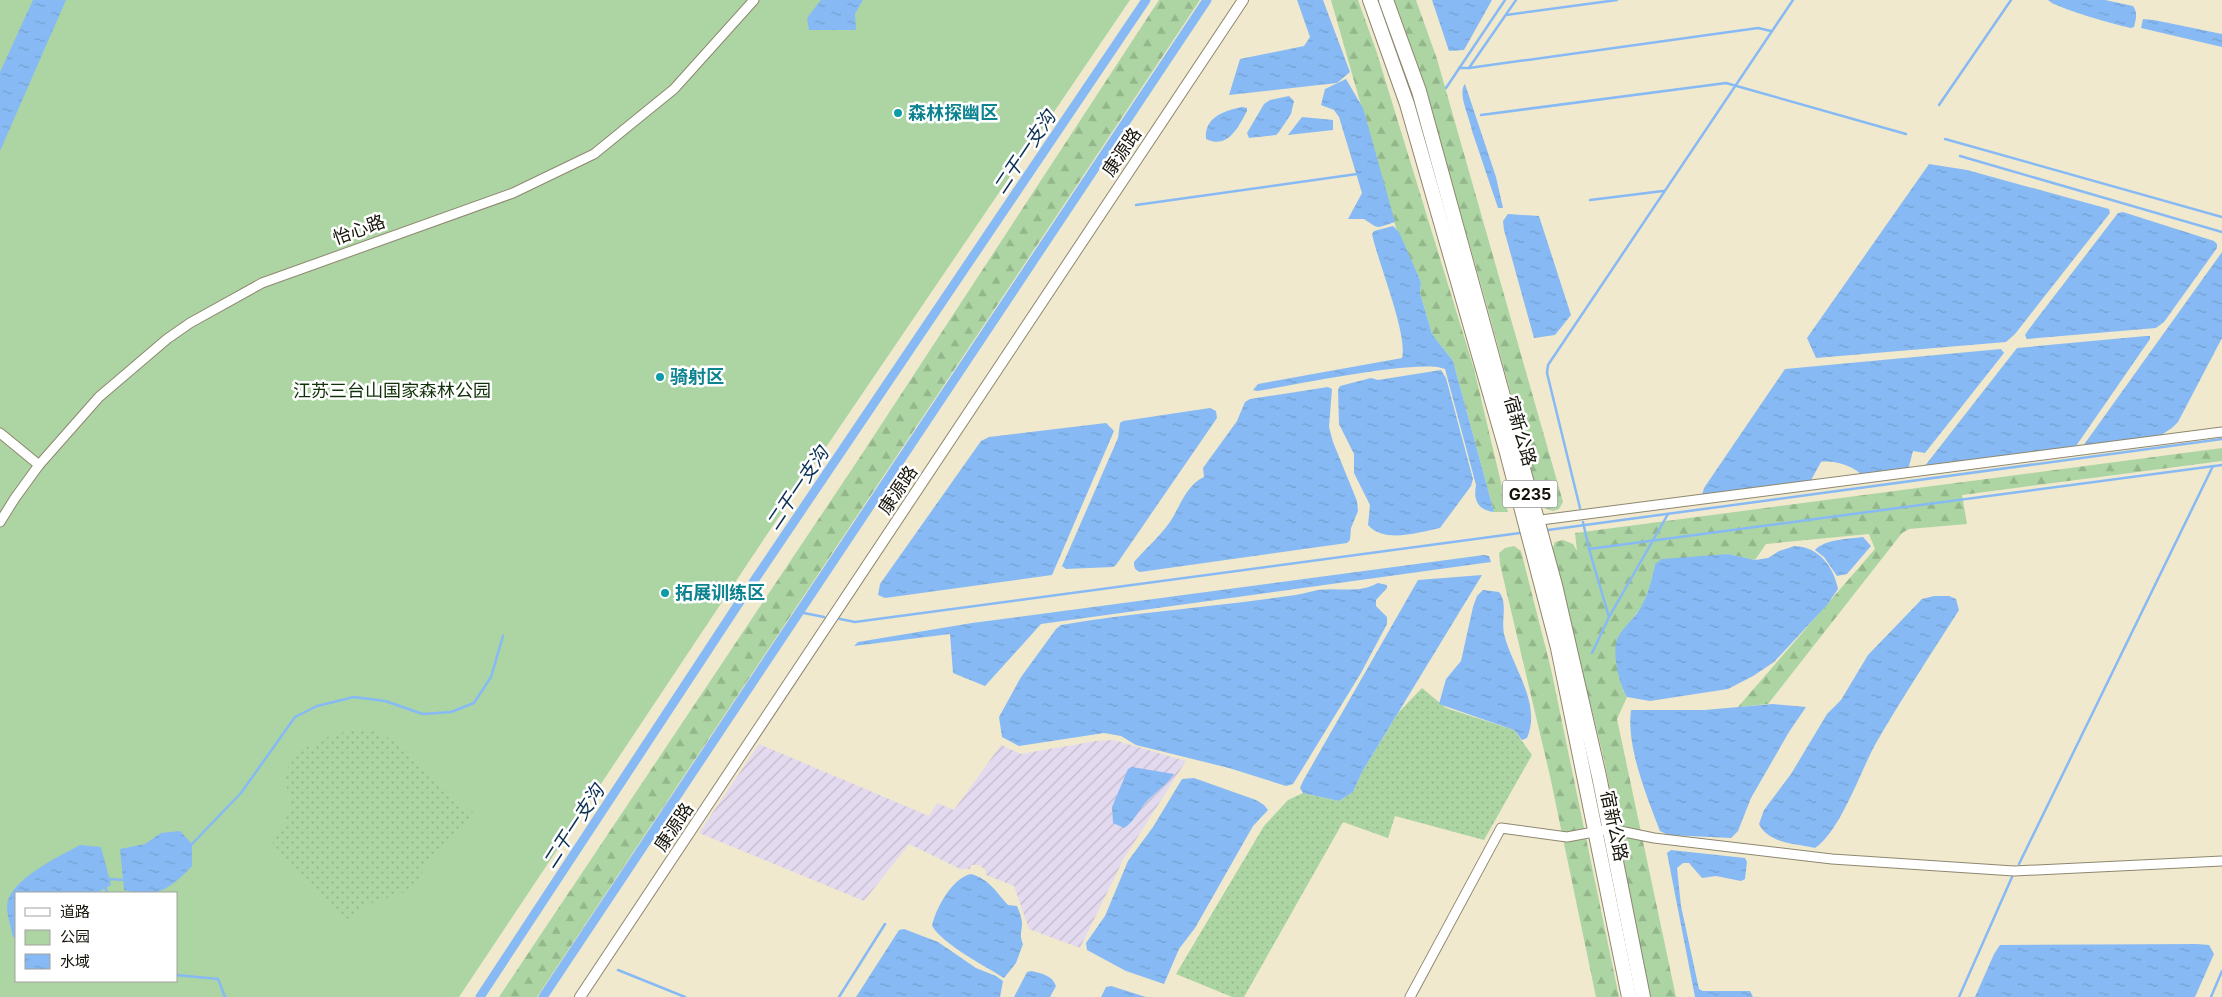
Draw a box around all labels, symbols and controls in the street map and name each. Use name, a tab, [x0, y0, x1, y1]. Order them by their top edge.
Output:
place label: 森林探幽区	[908, 102, 998, 123]
water label: 二干一支沟	[988, 105, 1062, 198]
marker: 森林探幽区	[892, 107, 904, 119]
street label: 康源路	[1098, 123, 1145, 180]
street label: 怡心路	[330, 210, 388, 249]
place label: 骑射区	[670, 366, 724, 387]
marker: 骑射区	[654, 371, 666, 383]
park label: 江苏三台山国家森林公园	[293, 380, 491, 401]
street label: 宿新公路	[1500, 393, 1540, 468]
water label: 二干一支沟	[761, 441, 835, 534]
street label: 康源路	[874, 461, 921, 518]
road number: G235	[1502, 480, 1558, 508]
place label: 拓展训练区	[675, 582, 765, 603]
marker: 拓展训练区	[659, 587, 671, 599]
water label: 二干一支沟	[538, 779, 610, 872]
street label: 宿新公路	[1597, 788, 1632, 863]
street label: 康源路	[650, 798, 697, 855]
legend	[15, 892, 178, 982]
text: 道路	[60, 902, 90, 921]
text: 公园	[60, 927, 90, 946]
text: 水域	[60, 952, 90, 971]

